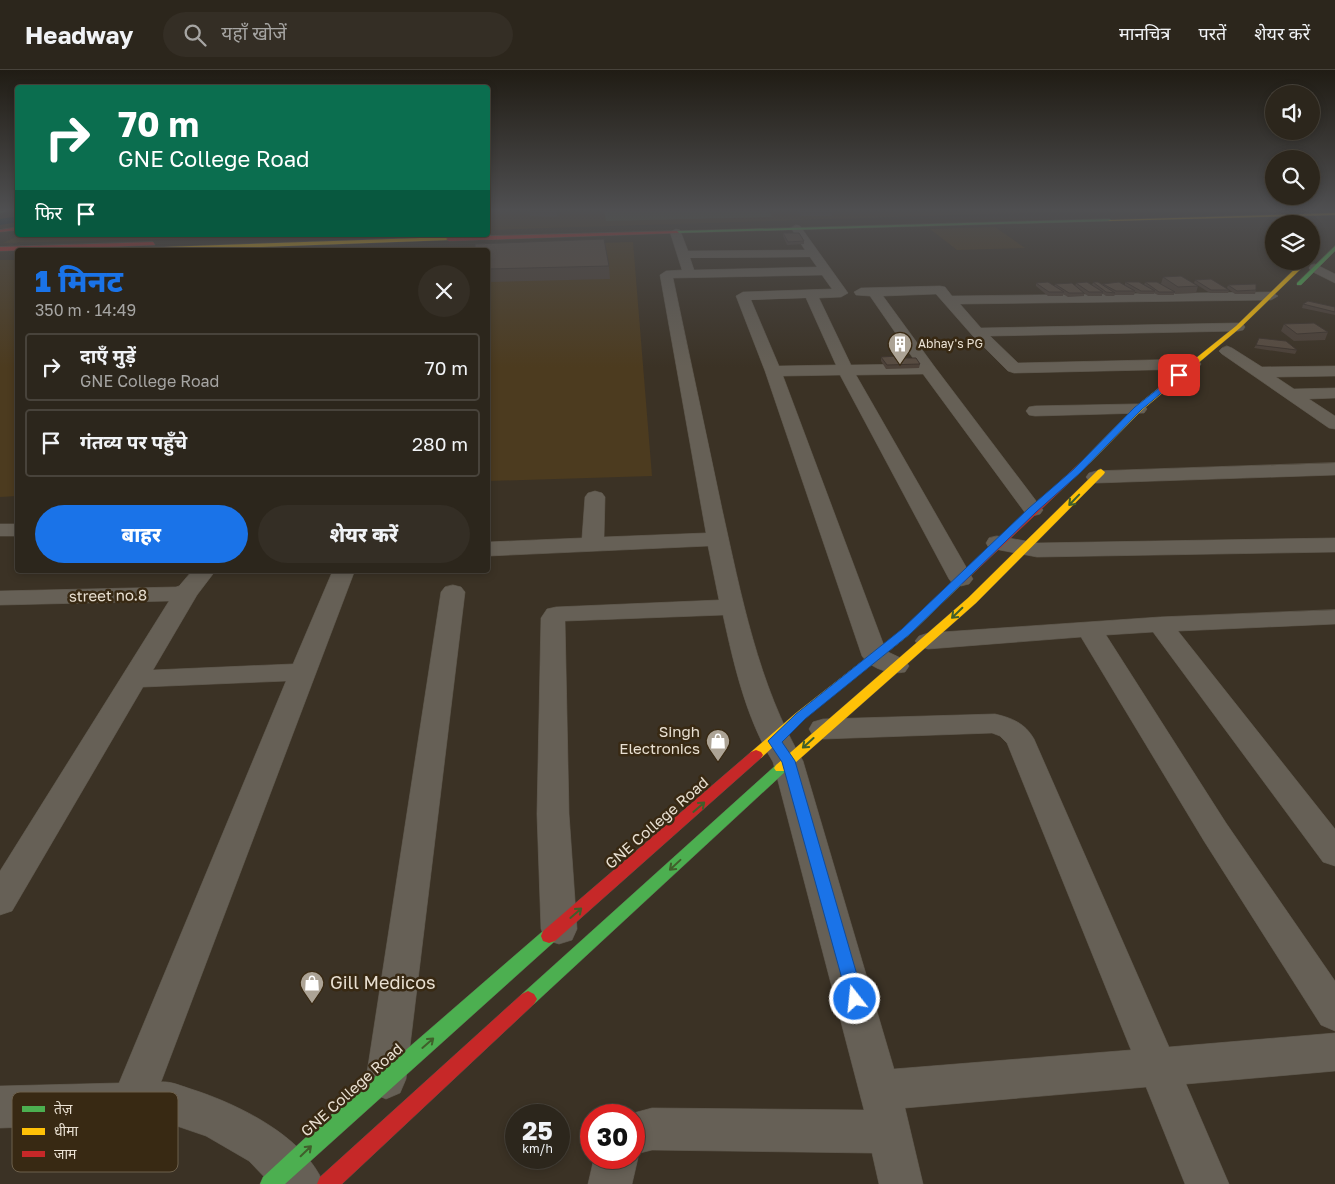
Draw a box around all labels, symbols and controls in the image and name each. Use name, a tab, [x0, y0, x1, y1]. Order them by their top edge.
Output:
search box	[163, 12, 513, 57]
text: Headway	[25, 20, 133, 49]
icon: search	[181, 21, 209, 49]
text: यहाँ खोजें	[221, 21, 287, 44]
text: मानचित्र	[1119, 22, 1170, 44]
text: परतें	[1198, 22, 1226, 44]
text: शेयर करें	[1254, 22, 1310, 44]
map controls	[1265, 85, 1320, 270]
button: sound	[1265, 85, 1320, 140]
text: 70 m	[118, 103, 199, 145]
icon: right	[35, 105, 100, 170]
text: GNE College Road	[118, 145, 310, 172]
button: search	[1265, 150, 1320, 205]
icon: arrive	[72, 200, 100, 228]
text: फिर	[35, 201, 62, 224]
button: layers	[1265, 215, 1320, 270]
text: 1 मिनट	[35, 263, 123, 299]
button: close	[418, 265, 470, 317]
text: 350 m · 14:49	[35, 300, 136, 320]
building icon: Abhay's PG	[887, 331, 913, 365]
place label: Abhay's PG	[918, 336, 983, 351]
text: दाएँ मुड़ें	[80, 344, 136, 367]
icon: right	[37, 353, 65, 381]
pin	[1158, 354, 1200, 396]
text: 70 m	[425, 356, 468, 379]
icon: arrive	[1165, 361, 1193, 389]
text: GNE College Road	[80, 371, 219, 391]
icon: arrive	[37, 429, 65, 457]
text: गंतव्य पर पहुँचे	[80, 430, 187, 453]
text: 280 m	[412, 432, 468, 455]
one-way arrow	[1068, 494, 1080, 506]
button: बाहर	[35, 505, 248, 563]
button: शेयर करें	[258, 505, 470, 563]
street label: street no.8	[69, 585, 147, 605]
one-way arrow	[950, 607, 963, 619]
place label: Singh Electronics	[619, 722, 700, 757]
shop icon: Singh Electronics	[705, 728, 731, 762]
one-way arrow	[801, 737, 814, 749]
street label: GNE College Road	[601, 773, 712, 872]
one-way arrow	[692, 802, 705, 813]
one-way arrow	[669, 859, 682, 871]
one-way arrow	[570, 908, 583, 919]
shop icon: Gill Medicos	[299, 970, 325, 1004]
place label: Gill Medicos	[330, 971, 436, 993]
position arrow	[828, 972, 880, 1024]
one-way arrow	[421, 1038, 434, 1049]
street label: GNE College Road	[297, 1039, 406, 1140]
legend	[12, 1092, 178, 1172]
text: तेज़	[54, 1100, 73, 1117]
speed limit sign: 30	[580, 1104, 645, 1169]
text: 25	[522, 1115, 553, 1146]
text: धीमा	[54, 1122, 79, 1139]
text: km/h	[522, 1141, 553, 1156]
text: जाम	[54, 1145, 77, 1162]
one-way arrow	[300, 1145, 312, 1157]

